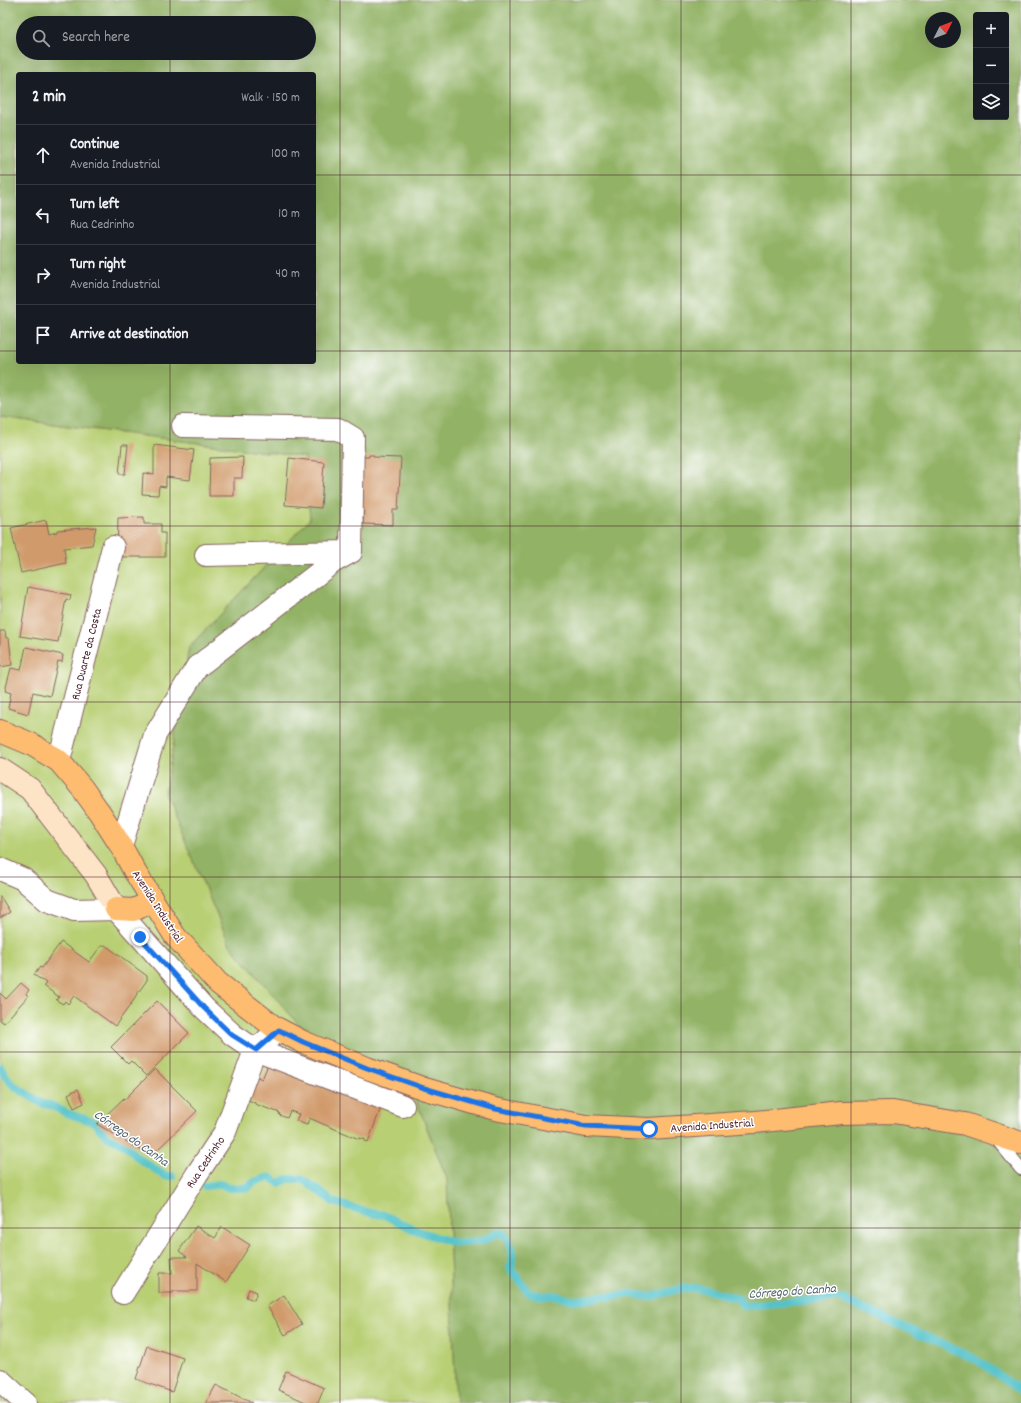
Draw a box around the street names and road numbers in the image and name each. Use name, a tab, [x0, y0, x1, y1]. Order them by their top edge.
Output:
street label: Rua Duarte da Costa	[68, 607, 107, 702]
street label: Avenida Industrial	[127, 867, 187, 946]
street label: Avenida Industrial	[670, 1115, 754, 1138]
street label: Rua Cedrinho	[183, 1134, 230, 1192]

